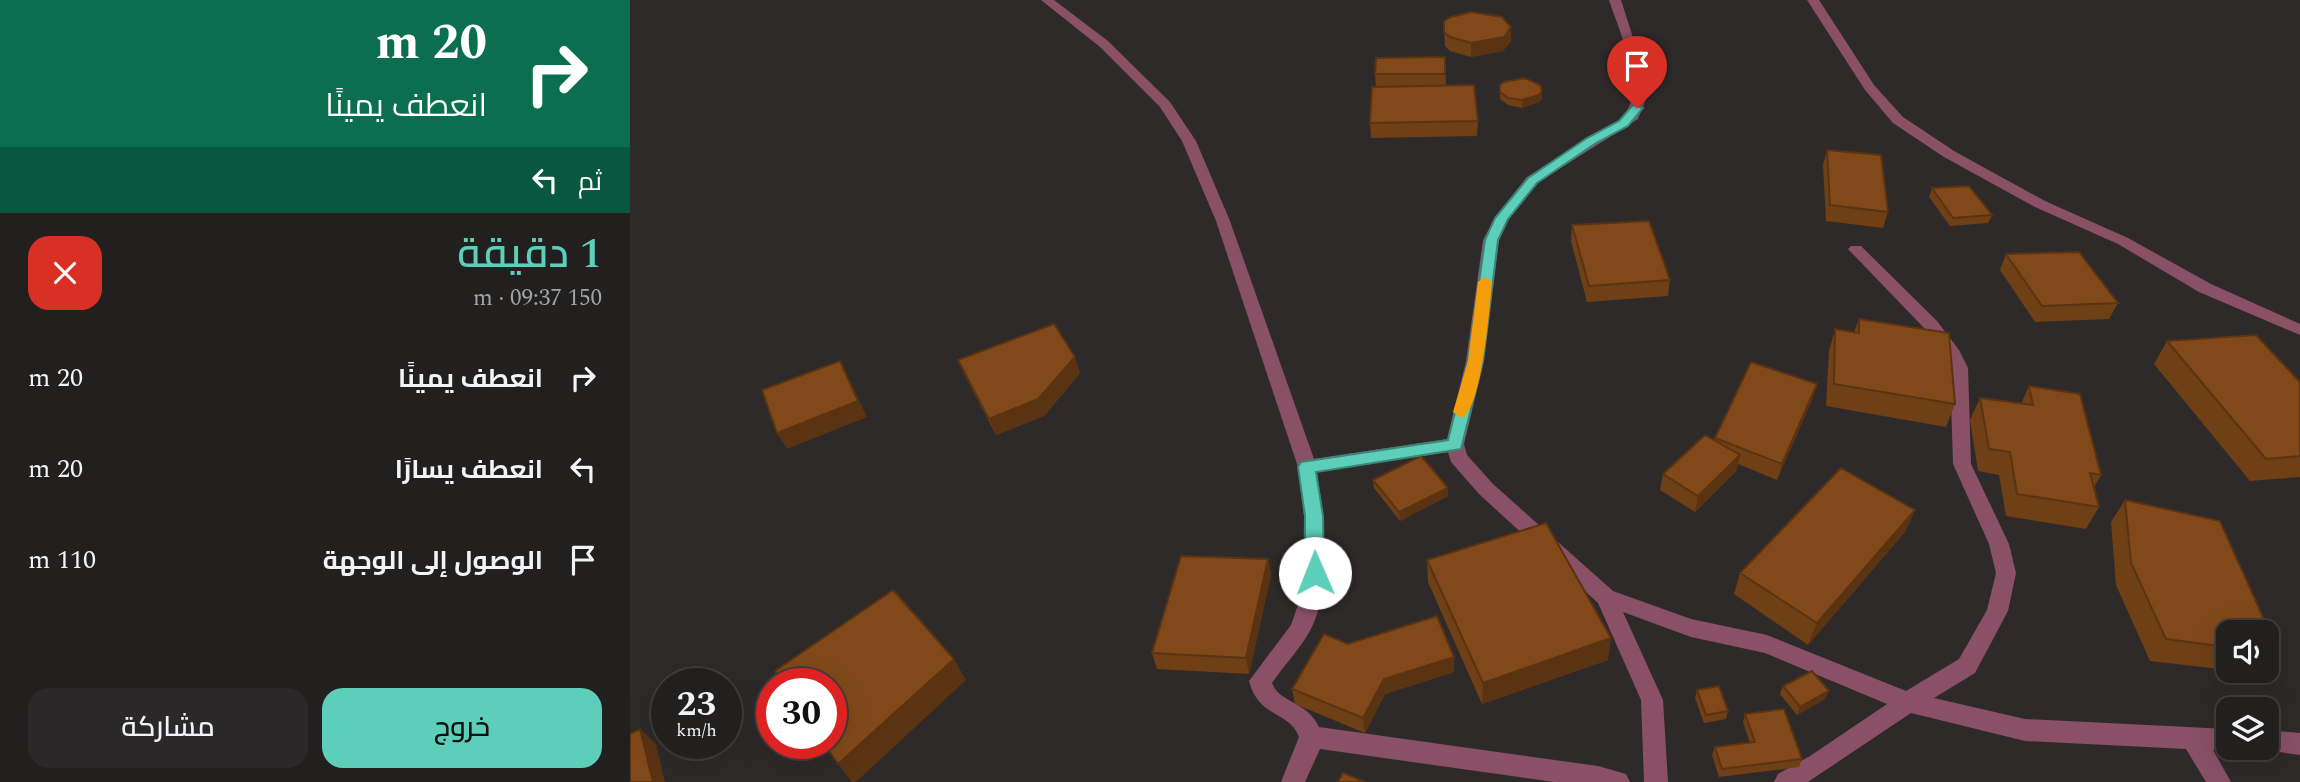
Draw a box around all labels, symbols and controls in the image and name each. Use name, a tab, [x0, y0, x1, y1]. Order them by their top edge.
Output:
text: 20 m	[376, 6, 487, 81]
icon: right	[511, 28, 602, 119]
pin	[1607, 36, 1667, 108]
icon: arrive	[1618, 47, 1656, 85]
text: انعطف يمينًا	[325, 82, 487, 131]
icon: left	[526, 161, 564, 199]
text: ثم	[578, 162, 602, 202]
text: 1 دقيقة	[457, 223, 602, 286]
button: close	[28, 236, 102, 310]
text: 150 m · 09:37	[473, 281, 602, 316]
text: 20 m	[28, 358, 83, 398]
text: انعطف يمينًا	[398, 359, 543, 399]
icon: right	[564, 359, 602, 397]
text: 20 m	[28, 449, 83, 489]
text: انعطف يسارًا	[395, 450, 543, 490]
icon: left	[564, 450, 602, 488]
position arrow	[1278, 536, 1352, 610]
text: 110 m	[28, 540, 96, 580]
text: الوصول إلى الوجهة	[323, 541, 543, 581]
icon: arrive	[564, 541, 602, 579]
map controls	[2216, 620, 2279, 760]
button: sound	[2216, 620, 2279, 683]
speed limit sign: 30	[756, 668, 847, 759]
text: 23	[677, 678, 716, 731]
button: مشاركة	[28, 688, 308, 768]
button: خروج	[322, 688, 602, 768]
button: layers	[2216, 697, 2279, 760]
text: km/h	[676, 717, 717, 744]

